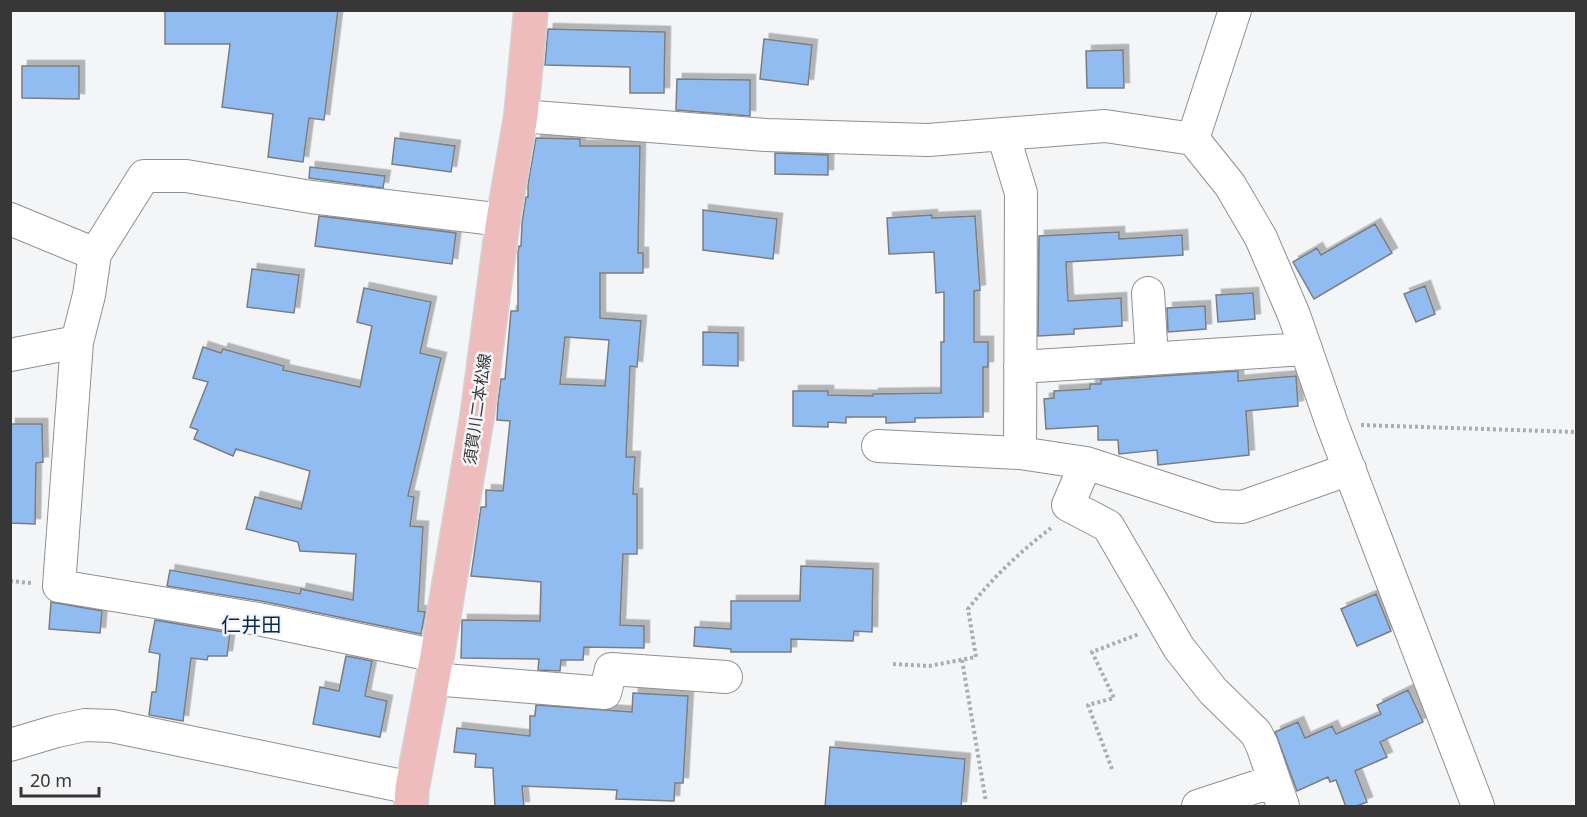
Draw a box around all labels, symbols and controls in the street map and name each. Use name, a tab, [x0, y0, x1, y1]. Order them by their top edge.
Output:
street label: 須賀川二本松線	[458, 352, 496, 466]
district label: 仁井田	[221, 611, 281, 638]
scale bar	[21, 760, 99, 798]
text: 20 m	[30, 768, 72, 792]

